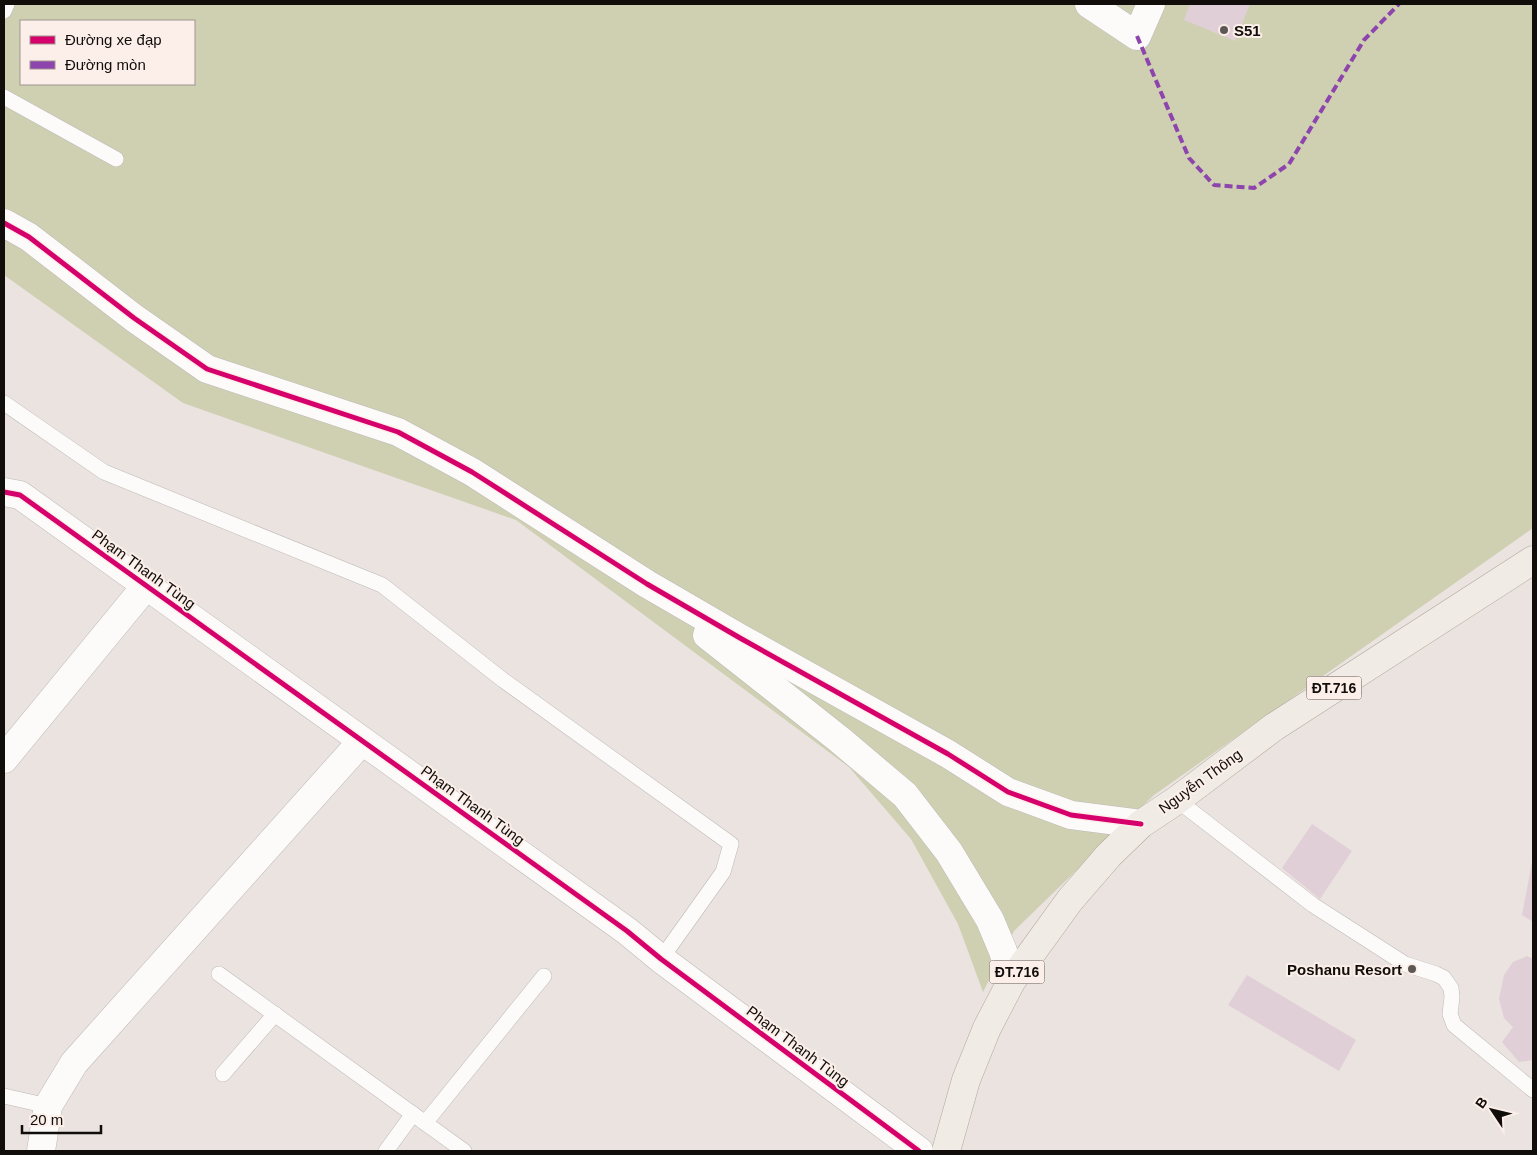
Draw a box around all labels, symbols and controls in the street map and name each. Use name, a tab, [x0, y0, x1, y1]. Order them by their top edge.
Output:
legend	[20, 20, 195, 85]
place label: S51	[1234, 22, 1261, 39]
marker: S51	[1218, 24, 1230, 36]
text: Đường xe đạp	[65, 31, 162, 48]
text: Đường mòn	[65, 56, 146, 73]
street label: Phạm Thanh Tùng	[89, 526, 199, 612]
road number: ĐT.716	[1306, 676, 1362, 700]
street label: Nguyễn Thông	[1155, 745, 1245, 817]
street label: Phạm Thanh Tùng	[418, 762, 528, 848]
road number: ĐT.716	[990, 960, 1044, 984]
place label: Poshanu Resort	[1287, 961, 1402, 978]
marker: Poshanu Resort	[1406, 963, 1418, 975]
street label: Phạm Thanh Tùng	[743, 1002, 853, 1090]
north arrow	[1467, 1085, 1517, 1135]
text: B	[1472, 1094, 1491, 1111]
scale bar	[22, 1102, 101, 1134]
text: 20 m	[30, 1111, 63, 1128]

